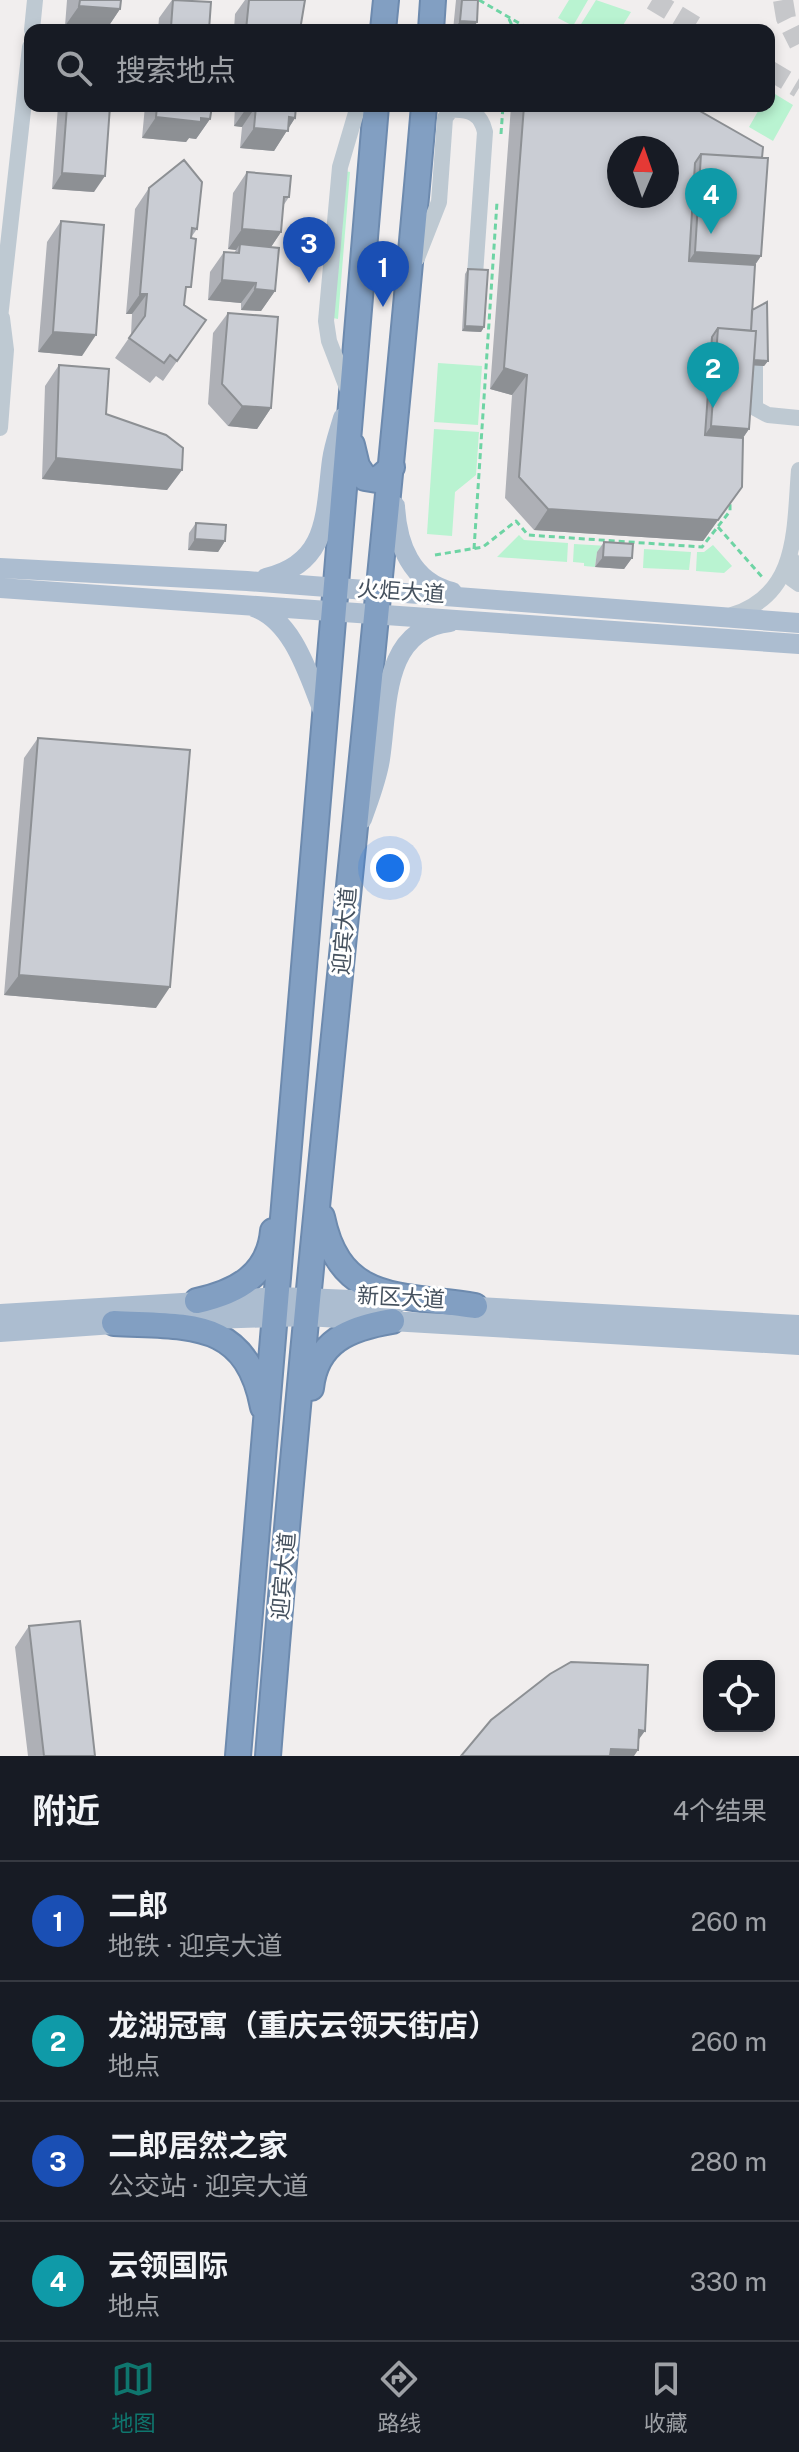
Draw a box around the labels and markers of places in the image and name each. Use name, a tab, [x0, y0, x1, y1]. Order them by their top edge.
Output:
pin: 4	[685, 168, 737, 234]
pin: 3	[283, 217, 335, 283]
pin: 1	[357, 241, 409, 307]
pin: 2	[687, 342, 739, 408]

